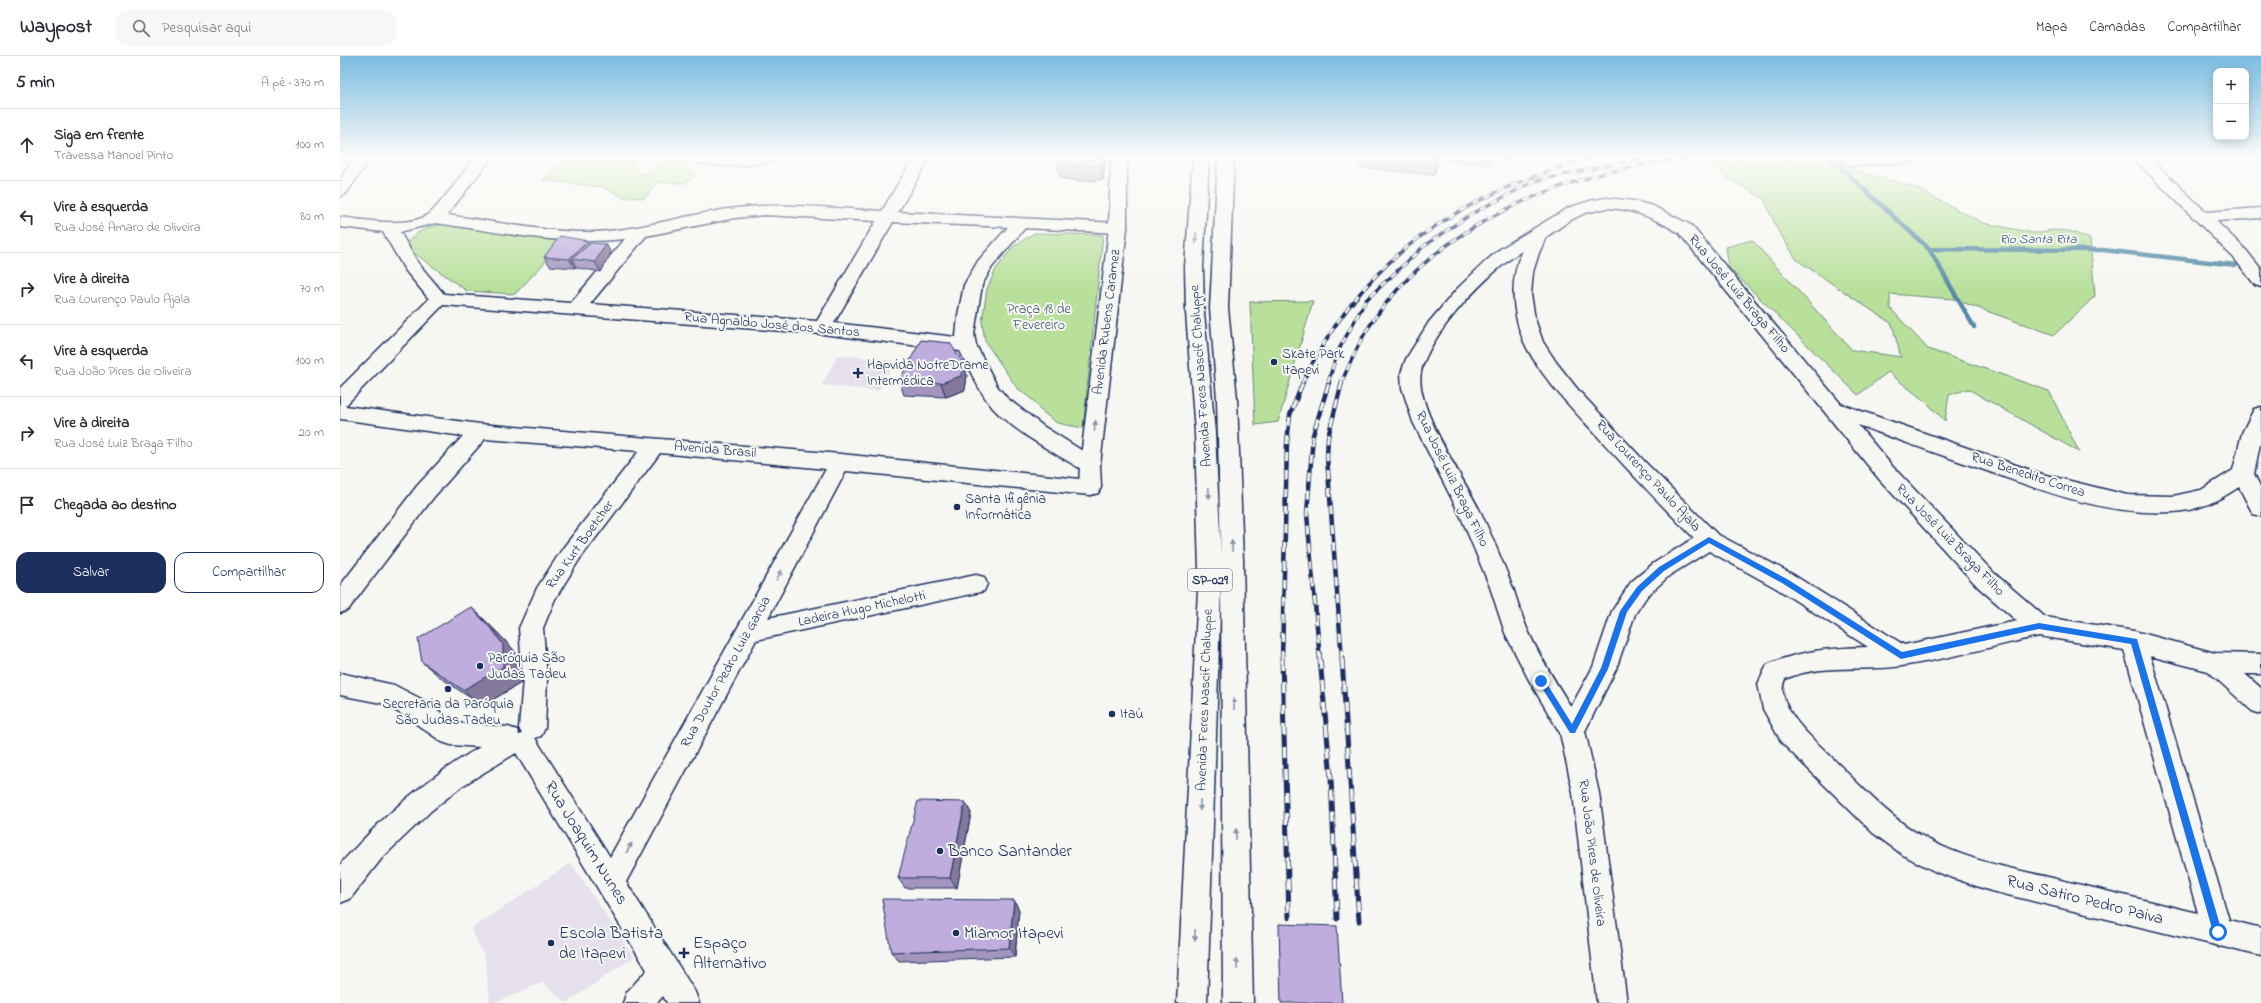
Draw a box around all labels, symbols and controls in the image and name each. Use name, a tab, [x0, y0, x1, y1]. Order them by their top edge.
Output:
search box	[116, 10, 396, 46]
text: Waypost	[20, 14, 92, 41]
icon: search	[130, 17, 152, 39]
text: Pesquisar aqui	[162, 17, 251, 39]
text: Mapa	[2036, 17, 2067, 38]
text: Camadas	[2089, 17, 2146, 38]
text: Compartilhar	[2168, 17, 2241, 38]
map controls	[2213, 68, 2249, 140]
button: +	[2213, 68, 2249, 104]
text: 5 min	[16, 70, 55, 95]
text: A pé · 370 m	[261, 73, 324, 92]
button: −	[2213, 104, 2249, 140]
text: Siga em frente	[54, 124, 144, 146]
icon: ahead	[16, 134, 38, 156]
text: 100 m	[295, 135, 324, 154]
text: Travessa Manoel Pinto	[54, 146, 173, 165]
text: Vire à esquerda	[54, 196, 148, 218]
icon: left	[16, 206, 38, 228]
text: 80 m	[300, 207, 324, 226]
text: Rua José Amaro de Oliveira	[54, 218, 201, 237]
street label: Rua José Luiz Braga Filho	[1682, 230, 1795, 359]
water label: Rio Santa Rita	[2000, 230, 2077, 249]
one-way arrow	[1192, 232, 1199, 244]
street label: Avenida Rubens Caramez	[1088, 248, 1126, 396]
text: Vire à direita	[54, 268, 129, 290]
icon: right	[16, 278, 38, 300]
text: 70 m	[300, 279, 324, 298]
street label: Avenida Feres Nascif Chaluppe	[1184, 284, 1218, 468]
text: Rua Lourenço Paulo Ajala	[54, 290, 190, 309]
park label: Praça 18 de Fevereiro	[1007, 299, 1072, 336]
street label: Rua Agnaldo José dos Santos	[683, 307, 861, 344]
text: Vire à esquerda	[54, 340, 148, 362]
place label: Skate Park Itapevi	[1282, 344, 1345, 381]
icon: left	[16, 350, 38, 372]
text: 100 m	[295, 351, 324, 370]
place label: Hapvida NotreDrame Intermédica	[867, 355, 989, 392]
marker: Skate Park Itapevi	[1269, 357, 1279, 367]
text: Rua João Pires de Oliveira	[54, 362, 191, 381]
marker: Hapvida NotreDrame Intermédica	[852, 367, 864, 379]
street label: Rua José Luiz Braga Filho	[1409, 407, 1494, 551]
text: Vire à direita	[54, 412, 129, 434]
street label: Rua Lourenço Paulo Ajala	[1590, 415, 1706, 537]
one-way arrow	[1092, 420, 1098, 432]
icon: right	[16, 422, 38, 444]
text: 20 m	[299, 423, 324, 442]
text: Rua José Luiz Braga Filho	[54, 434, 193, 453]
street label: Avenida Brasil	[673, 436, 757, 464]
street label: Rua Benedito Correa	[1968, 447, 2088, 503]
street label: Rua José Luiz Braga Filho	[1890, 479, 2009, 602]
one-way arrow	[1205, 487, 1212, 499]
place label: Santa Ifigênia Informática	[965, 489, 1046, 526]
icon: arrive	[16, 494, 38, 516]
text: Chegada ao destino	[54, 494, 177, 516]
street label: Rua Kurt Boetcher	[541, 496, 620, 594]
marker: Santa Ifigênia Informática	[952, 502, 962, 512]
one-way arrow	[1229, 539, 1235, 552]
button: Salvar	[16, 552, 166, 593]
button: Compartilhar	[174, 552, 324, 593]
one-way arrow	[776, 569, 783, 581]
road number: SP-029	[1188, 569, 1232, 591]
street label: Ladeira Hugo Michelotti	[796, 585, 928, 634]
street label: Rua Doutor Pedro Luiz Garcia	[675, 592, 777, 752]
street label: Avenida Feres Nascif Chaluppe	[1191, 608, 1219, 791]
place label: Paróquia São Judas Tadeu	[488, 648, 567, 685]
marker: Paróquia São Judas Tadeu	[475, 661, 485, 671]
route end	[1532, 672, 1550, 690]
marker: Secretaria da Paróquia São Judas Tadeu	[443, 684, 453, 694]
place label: Secretaria da Paróquia São Judas Tadeu	[382, 694, 514, 731]
one-way arrow	[1231, 697, 1237, 710]
place label: Itaú	[1120, 704, 1144, 725]
marker: Itaú	[1107, 709, 1117, 719]
street label: Rua Joaquim Nunes	[538, 776, 634, 910]
street label: Rua João Pires de Oliveira	[1573, 778, 1611, 928]
one-way arrow	[1197, 799, 1204, 811]
one-way arrow	[1233, 827, 1239, 840]
place label: Banco Santander	[947, 839, 1073, 864]
one-way arrow	[626, 842, 632, 854]
marker: Banco Santander	[935, 846, 945, 856]
street label: Rua Satiro Pedro Paiva	[2004, 868, 2166, 932]
place label: Escola Batista de Itapevi	[559, 921, 663, 966]
place label: Miamor Itapevi	[964, 921, 1063, 946]
route start	[2209, 923, 2227, 941]
marker: Miamor Itapevi	[951, 928, 961, 938]
one-way arrow	[1191, 929, 1198, 941]
place label: Espaço Alternativo	[693, 931, 767, 976]
marker: Escola Batista de Itapevi	[546, 938, 556, 948]
marker: Espaço Alternativo	[678, 947, 690, 959]
one-way arrow	[1234, 957, 1240, 970]

